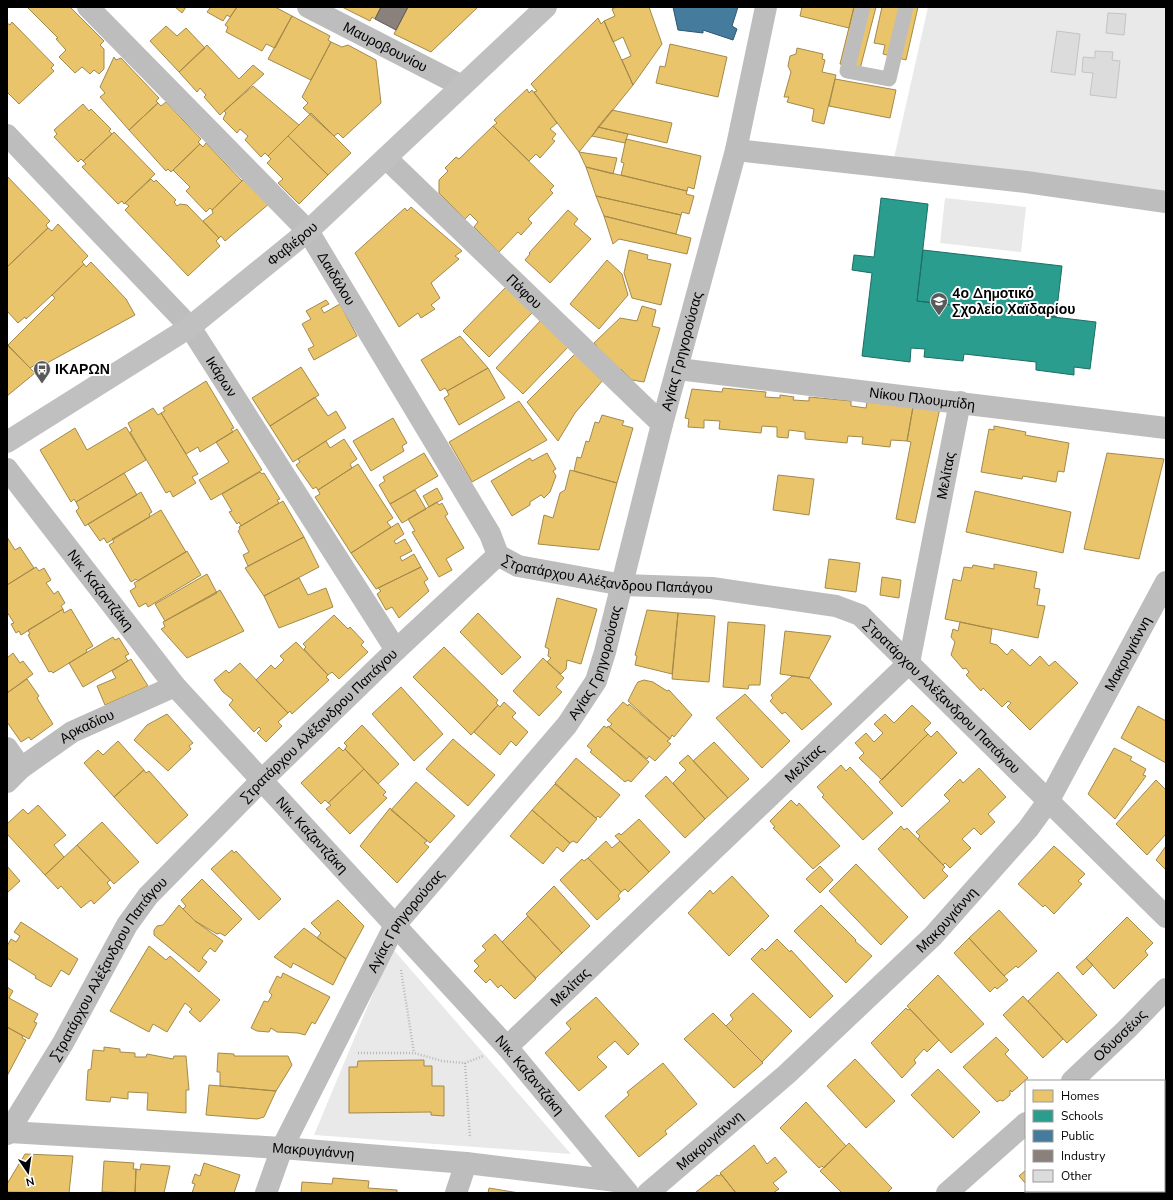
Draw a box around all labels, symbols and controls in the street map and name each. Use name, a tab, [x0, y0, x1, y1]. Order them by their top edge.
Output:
street label: Μαυροβουνίου	[340, 18, 431, 77]
street label: Φαβιέρου	[263, 218, 322, 271]
street label: Δαιδάλου	[312, 248, 359, 309]
street label: Πάφου	[502, 270, 546, 313]
place label: 4ο Δημοτικό Σχολείο Χαϊδαρίου	[952, 284, 1075, 319]
street label: Αγίας Γρηγορούσας	[657, 289, 707, 413]
school or university icon: 4ο Δημοτικό Σχολείο Χαϊδαρίου	[929, 291, 949, 316]
street label: Ικάρων	[201, 353, 241, 401]
bus stop icon: ΙΚΑΡΩΝ	[32, 359, 52, 384]
place label: ΙΚΑΡΩΝ	[55, 360, 110, 379]
street label: Νίκου Πλουμπίδη	[868, 383, 976, 415]
street label: Μελίτας	[932, 450, 960, 501]
street label: Νικ. Καζαντζάκη	[63, 546, 138, 635]
street label: Στρατάρχου Αλέξανδρου Παπάγου	[499, 550, 713, 598]
street label: Αγίας Γρηγορούσας	[564, 603, 626, 724]
street label: Μακρυγιάννη	[1100, 613, 1156, 695]
street label: Στρατάρχου Αλέξανδρου Παπάγου	[859, 615, 1024, 778]
street label: Στρατάρχου Αλέξανδρου Παπάγου	[236, 645, 402, 807]
street label: Αρκαδίου	[56, 705, 117, 748]
street label: Μελίτας	[781, 740, 829, 787]
street label: Νικ. Καζαντζάκη	[272, 793, 352, 878]
street label: Αγίας Γρηγορούσας	[363, 865, 449, 976]
street label: Στρατάρχου Αλέξανδρου Παπάγου	[45, 873, 172, 1065]
street label: Μακρυγιάννη	[912, 883, 982, 957]
street label: Μελίτας	[546, 964, 594, 1011]
street label: Οδυσσέως	[1089, 1005, 1151, 1066]
street label: Νικ. Καζαντζάκη	[491, 1031, 568, 1119]
legend	[1025, 1080, 1165, 1192]
text: Homes	[1061, 1088, 1099, 1104]
street label: Μακρυγιάννη	[672, 1107, 747, 1175]
text: Schools	[1061, 1108, 1104, 1124]
text: Public	[1061, 1128, 1095, 1144]
street label: Μακρυγιάννη	[272, 1138, 355, 1164]
text: Industry	[1061, 1148, 1106, 1164]
north arrow	[8, 1152, 48, 1192]
text: Other	[1061, 1168, 1093, 1184]
text: N	[24, 1173, 36, 1189]

